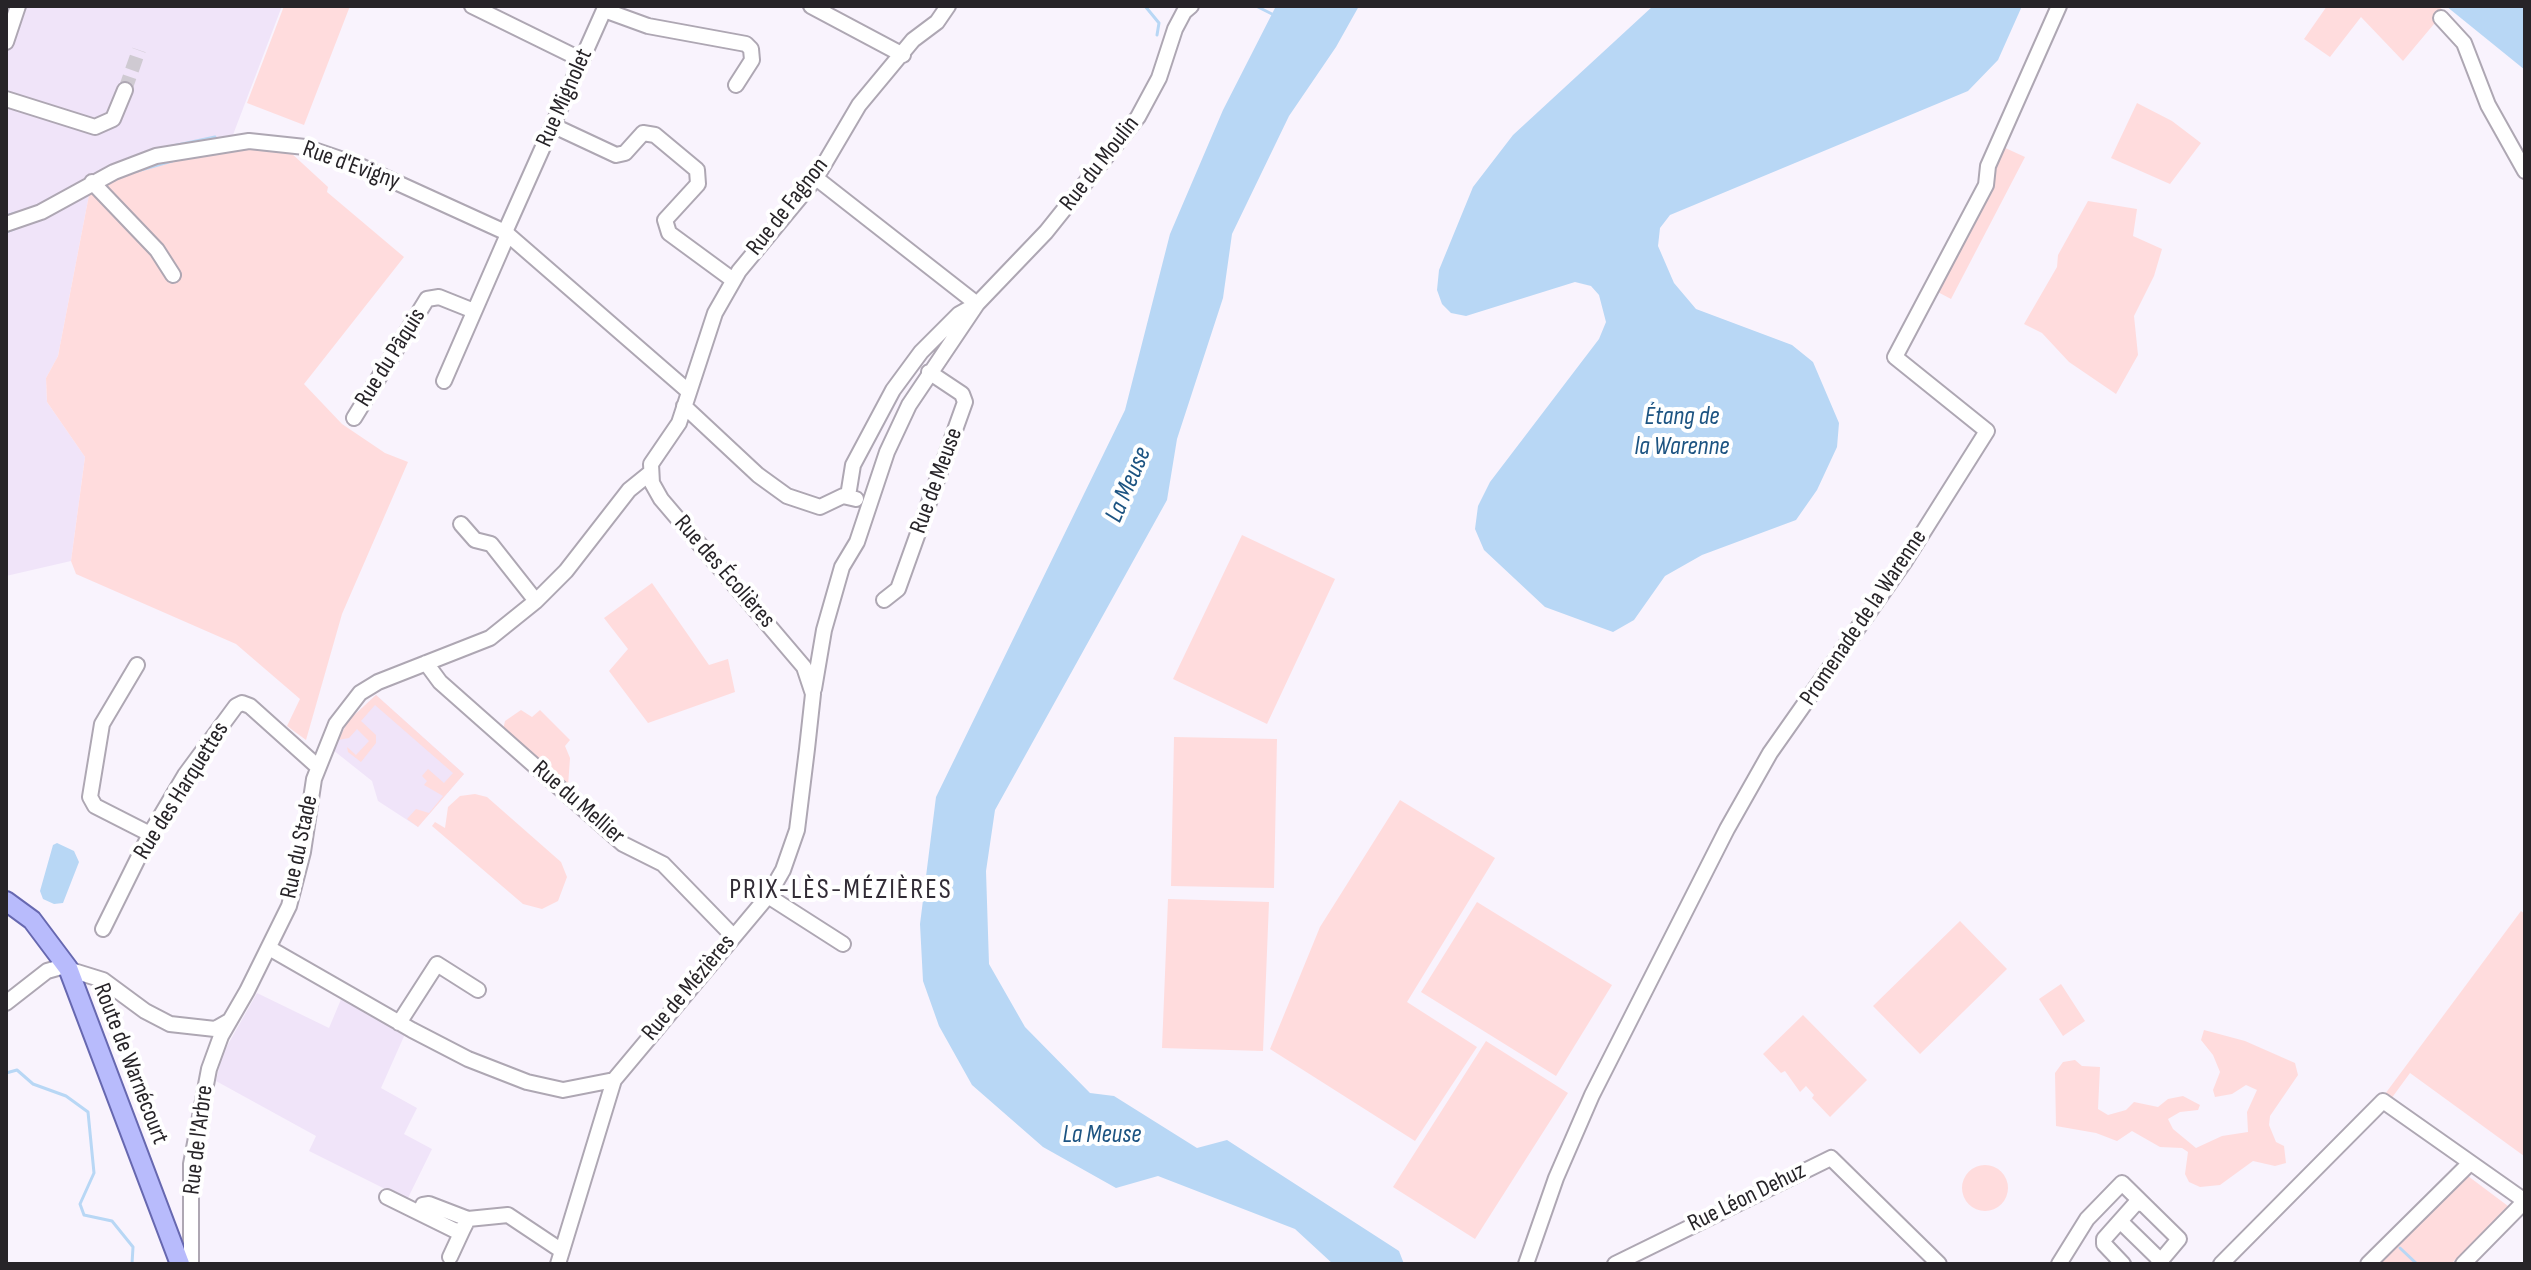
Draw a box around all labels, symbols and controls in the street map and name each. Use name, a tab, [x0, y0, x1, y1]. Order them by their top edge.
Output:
street label: Rue Mignolet	[531, 44, 599, 152]
street label: Rue du Moulin	[1054, 111, 1146, 217]
street label: Rue d'Evigny	[299, 135, 403, 197]
street label: Rue de Fagnon	[741, 152, 835, 262]
street label: Rue du Pâquis	[349, 303, 433, 413]
water label: Étang de la Warenne	[1634, 401, 1730, 462]
street label: Rue de Meuse	[905, 424, 969, 538]
water label: La Meuse	[1099, 443, 1159, 527]
street label: Rue des Écolières	[667, 510, 781, 634]
street label: Promenade de la Warenne	[1794, 524, 1934, 712]
street label: Rue des Harquettes	[128, 717, 236, 865]
street label: Rue du Mellier	[526, 755, 630, 851]
street label: Rue du Stade	[275, 793, 325, 901]
district label: PRIX-LÈS-MÉZIÈRES	[729, 874, 953, 908]
street label: Rue de Mézières	[636, 929, 742, 1047]
street label: Route de Warnécourt	[86, 980, 174, 1148]
street label: Rue de l'Arbre	[178, 1084, 220, 1196]
water label: La Meuse	[1063, 1119, 1141, 1151]
street label: Rue Léon Dehuz	[1683, 1157, 1811, 1239]

